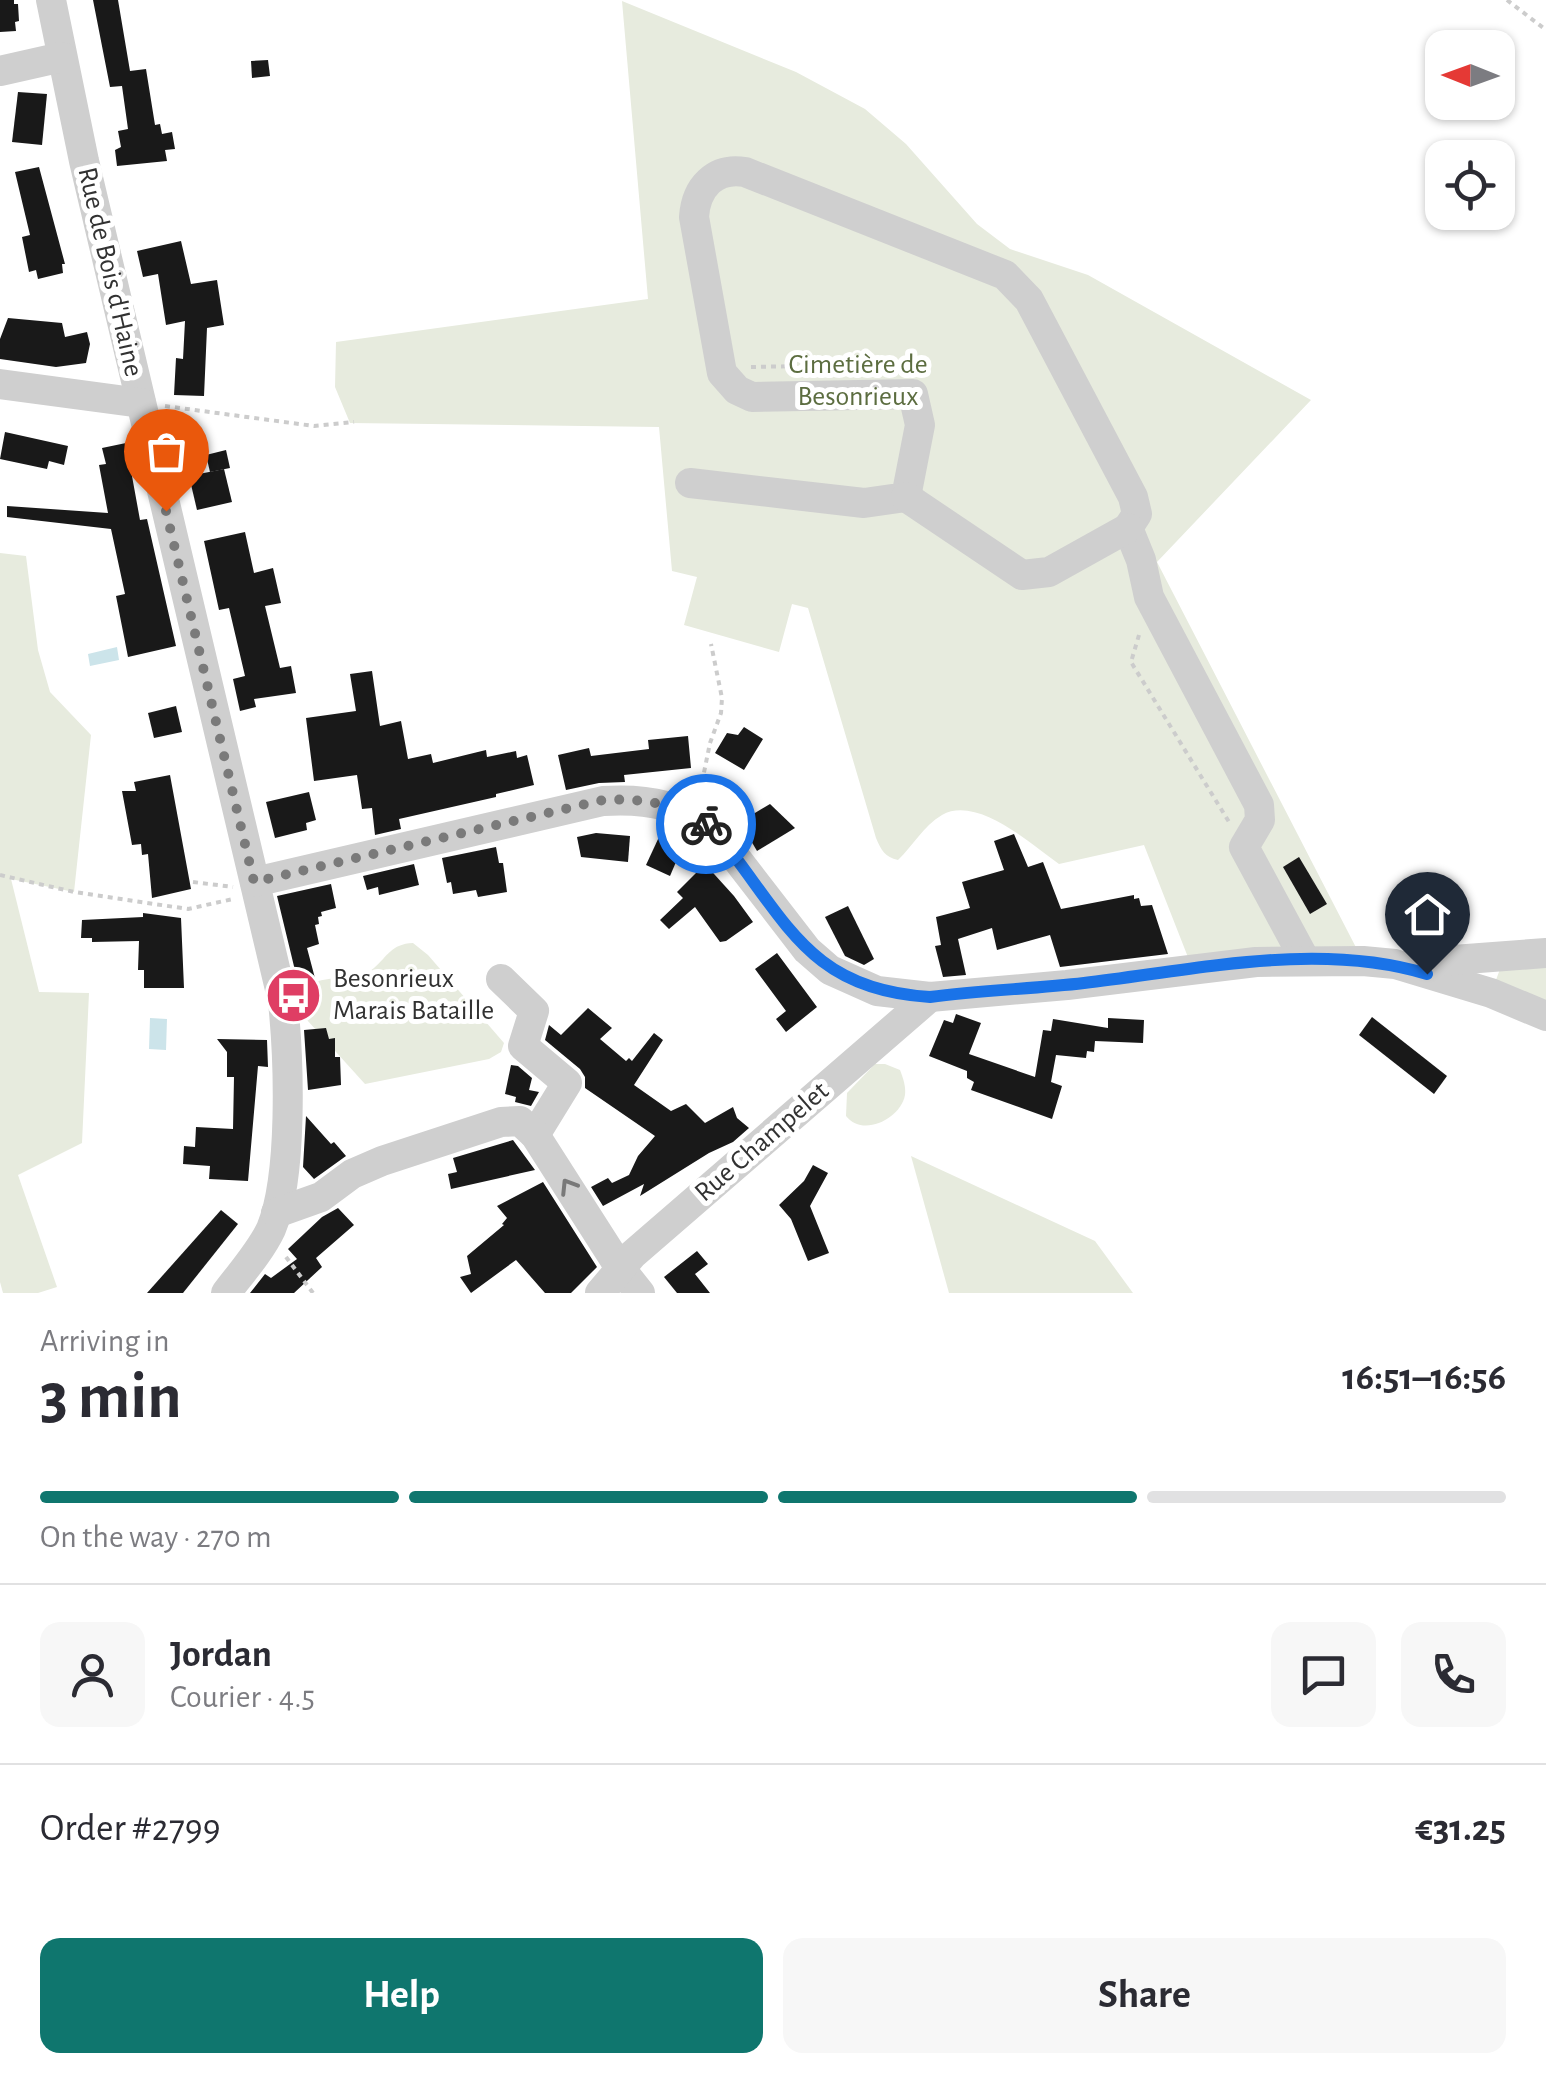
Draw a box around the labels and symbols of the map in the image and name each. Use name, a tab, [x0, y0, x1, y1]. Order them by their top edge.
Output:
north arrow	[1425, 30, 1515, 120]
street label: Rue de Bois d'Haine	[72, 165, 148, 379]
park label: Cimetière de Besonrieux	[788, 351, 928, 411]
pin	[124, 409, 209, 512]
courier	[656, 774, 756, 874]
pin	[1385, 872, 1470, 975]
bus stop icon: Besonrieux Marais Bataille	[264, 965, 324, 1025]
place label: Besonrieux Marais Bataille	[333, 965, 494, 1025]
street label: Rue Champelet	[690, 1077, 834, 1207]
one-way arrow	[561, 1179, 580, 1197]

